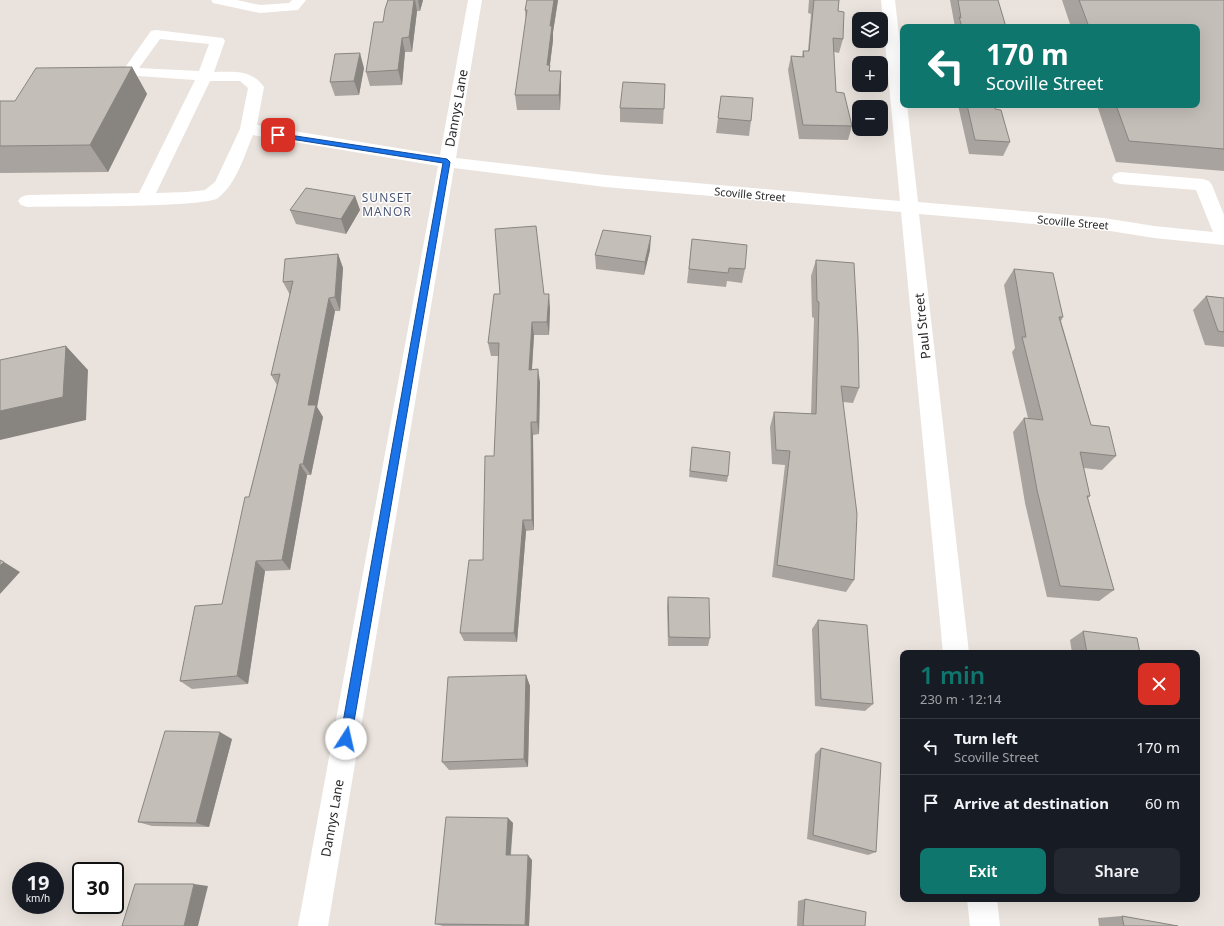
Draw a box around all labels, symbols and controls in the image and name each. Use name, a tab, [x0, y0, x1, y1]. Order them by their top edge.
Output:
map controls	[852, 12, 888, 136]
button: layers	[852, 12, 888, 48]
text: 170 m	[986, 35, 1069, 73]
icon: left	[920, 40, 972, 92]
button: +	[852, 56, 888, 92]
street label: Dannys Lane	[440, 68, 472, 148]
text: Scoville Street	[986, 71, 1103, 95]
button: −	[852, 100, 888, 136]
pin	[261, 118, 295, 152]
icon: arrive	[267, 124, 289, 146]
street label: Scoville Street	[714, 183, 786, 205]
district label: SUNSET MANOR	[362, 189, 412, 220]
street label: Scoville Street	[1037, 211, 1109, 233]
street label: Paul Street	[910, 292, 934, 360]
text: 1 min	[920, 658, 985, 691]
button: close	[1138, 663, 1180, 705]
text: 230 m · 12:14	[920, 690, 1001, 708]
position arrow	[325, 718, 367, 760]
text: Turn left	[954, 728, 1018, 748]
icon: left	[920, 736, 942, 758]
text: 170 m	[1136, 737, 1180, 757]
text: Scoville Street	[954, 748, 1039, 766]
street label: Dannys Lane	[316, 778, 348, 858]
icon: arrive	[920, 792, 942, 814]
text: Arrive at destination	[954, 793, 1109, 813]
text: 60 m	[1145, 793, 1180, 813]
button: Exit	[920, 848, 1046, 894]
button: Share	[1054, 848, 1180, 894]
speed limit sign: 30	[72, 862, 124, 914]
text: 19	[27, 869, 49, 896]
text: km/h	[26, 891, 50, 905]

